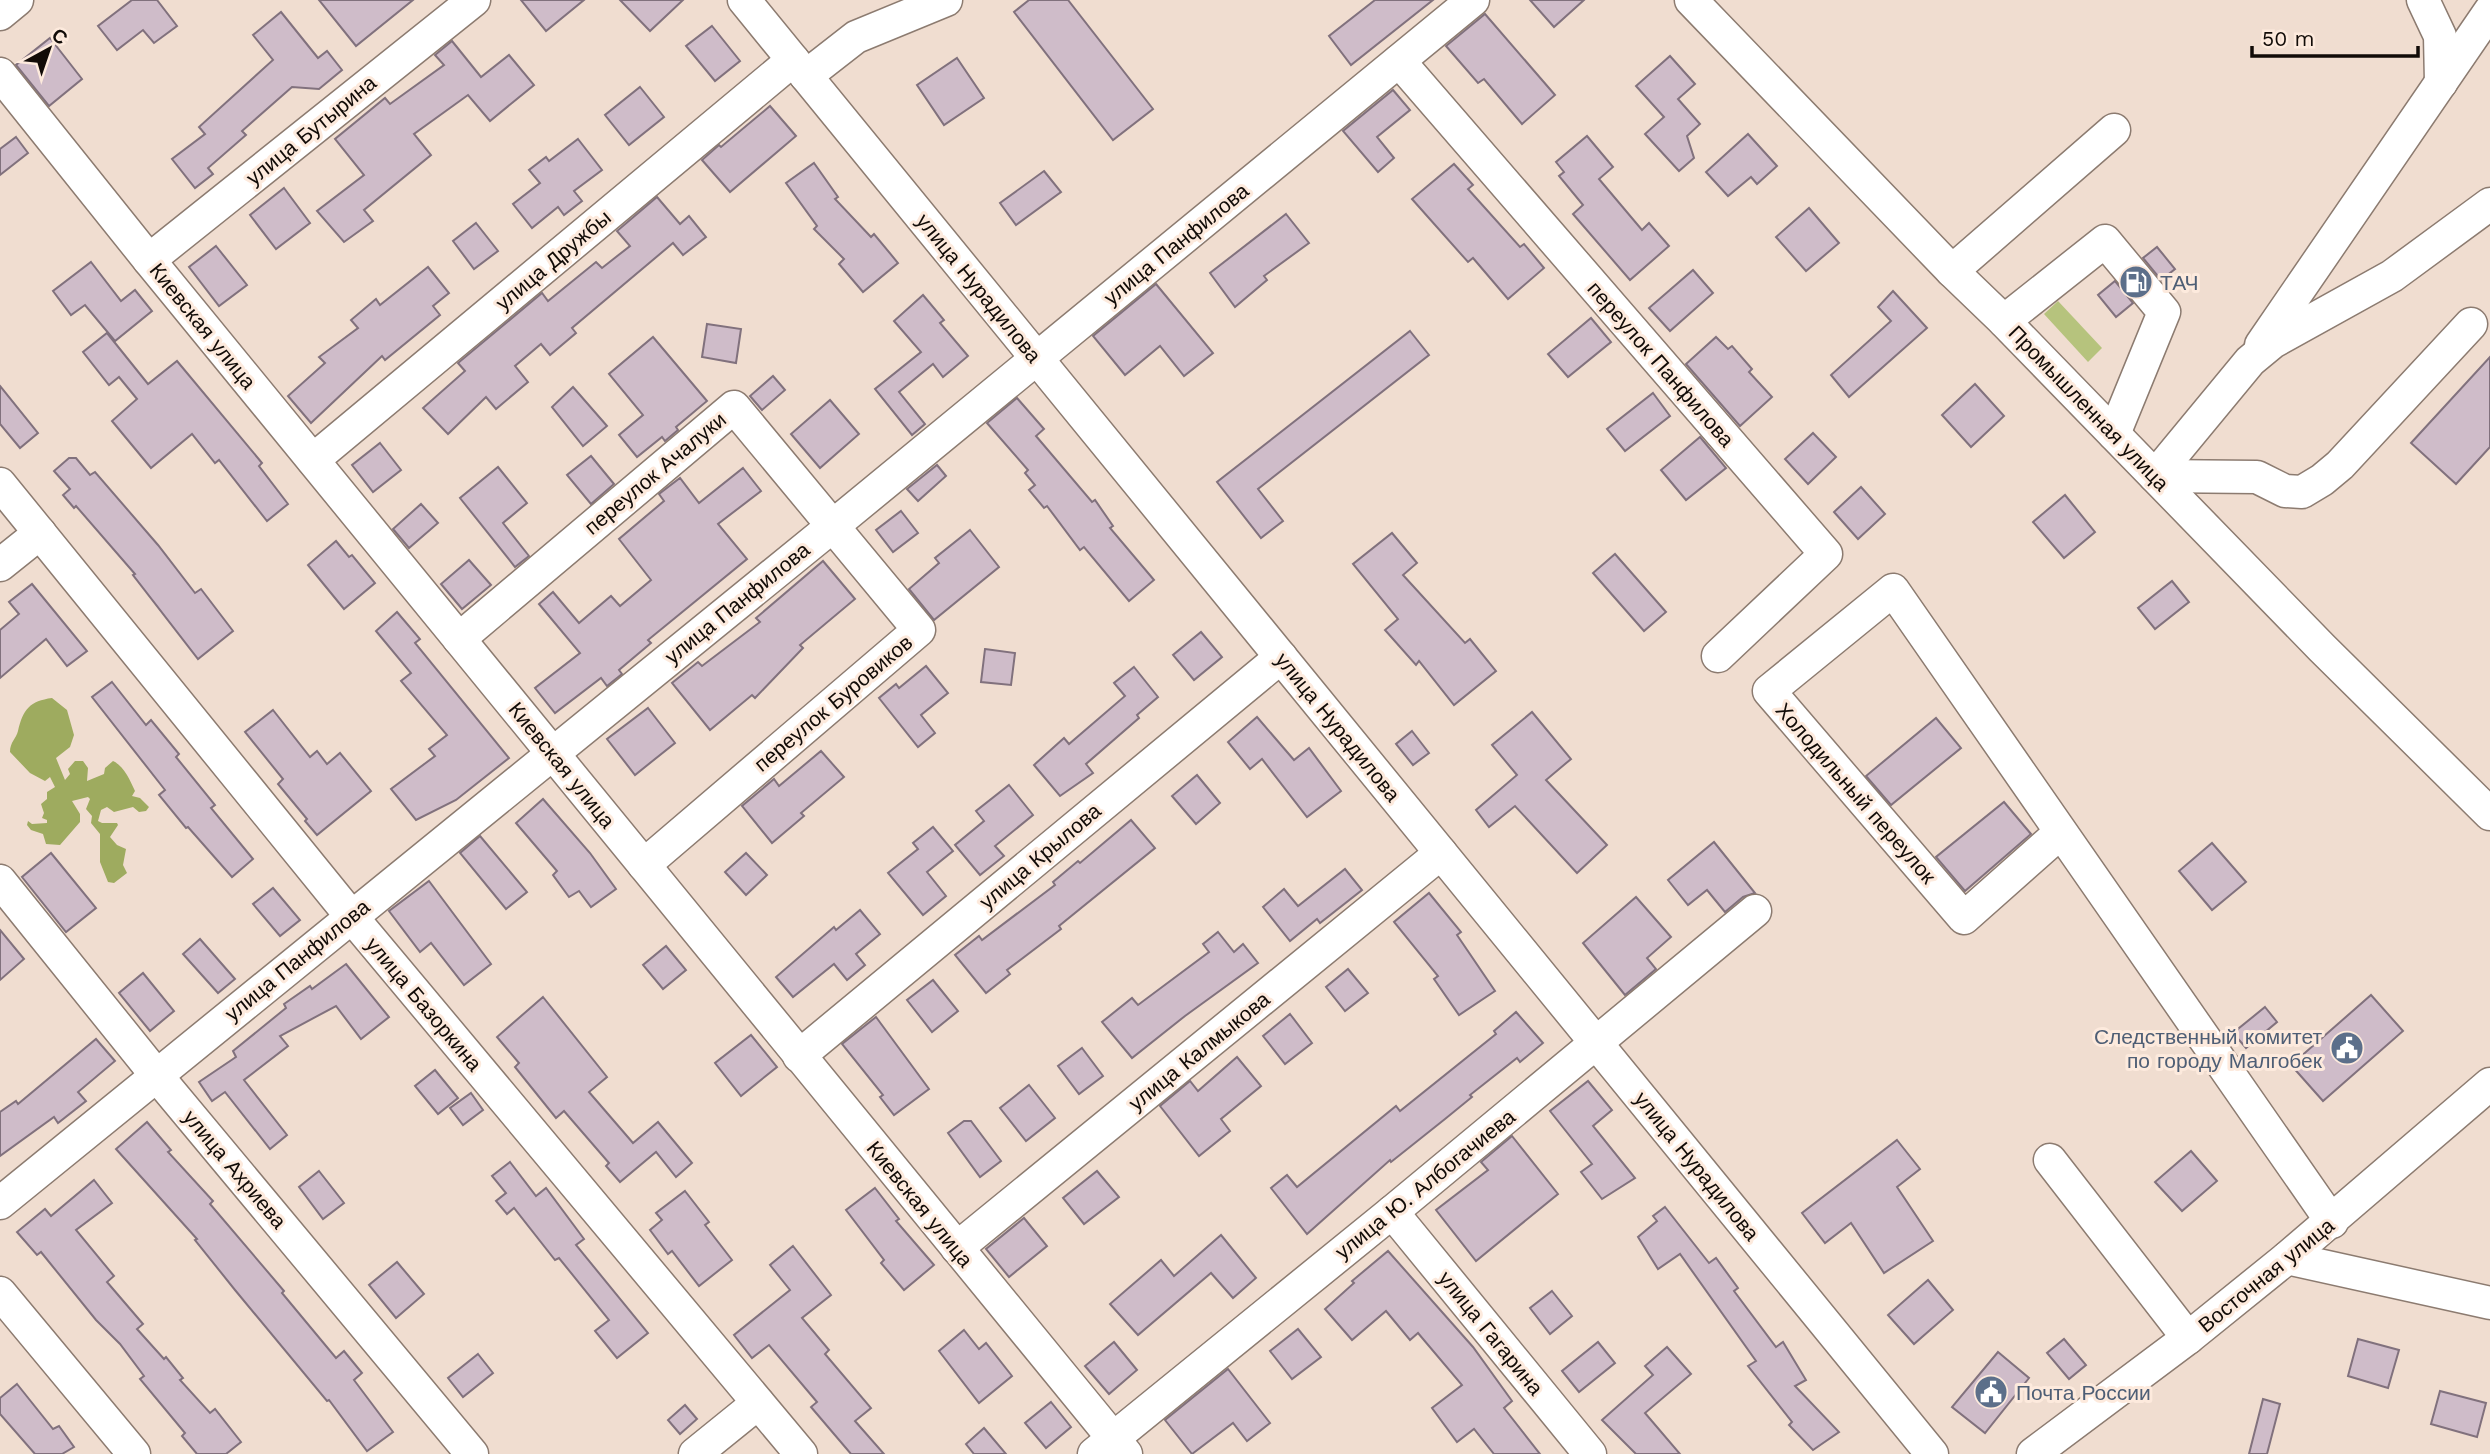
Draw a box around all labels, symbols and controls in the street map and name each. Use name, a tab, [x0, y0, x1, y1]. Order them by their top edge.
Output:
north arrow	[14, 14, 84, 84]
scale bar	[2252, 14, 2418, 58]
text: С	[47, 23, 72, 50]
text: 50 m	[2262, 26, 2314, 51]
street label: улица Бутырина	[241, 70, 381, 190]
street label: улица Панфилова	[1099, 178, 1254, 310]
street label: улица Дружбы	[490, 205, 616, 315]
street label: улица Нурадилова	[911, 208, 1047, 368]
street label: Киевская улица	[145, 258, 262, 394]
fuel station icon: ТАЧ	[2117, 263, 2155, 301]
place label: ТАЧ	[2160, 270, 2199, 295]
street label: переулок Панфилова	[1582, 276, 1740, 452]
street label: Промышленная улица	[2004, 320, 2175, 496]
street label: переулок Ачалуки	[579, 407, 731, 539]
street label: улица Панфилова	[660, 537, 815, 669]
street label: переулок Буровиков	[749, 630, 917, 776]
street label: улица Нурадилова	[1270, 647, 1406, 807]
street label: Киевская улица	[504, 697, 621, 833]
street label: Холодильный переулок	[1771, 698, 1942, 889]
street label: улица Крылова	[974, 798, 1106, 914]
street label: улица Панфилова	[220, 894, 375, 1026]
street label: улица Базоркина	[361, 932, 487, 1076]
street label: улица Калмыкова	[1123, 986, 1275, 1116]
place label: Следственный комитет по городу Малгобек	[2094, 1024, 2323, 1073]
public building icon: Следственный комитет по городу Малгобек	[2328, 1029, 2366, 1067]
street label: улица Нурадилова	[1629, 1086, 1765, 1246]
street label: улица Ю. Албогачиева	[1330, 1104, 1520, 1264]
street label: улица Ахриева	[178, 1105, 292, 1234]
street label: Киевская улица	[862, 1136, 979, 1272]
street label: Восточная улица	[2193, 1212, 2339, 1337]
street label: улица Гагарина	[1433, 1266, 1549, 1400]
public building icon: Почта России	[1972, 1373, 2010, 1411]
place label: Почта России	[2016, 1380, 2151, 1405]

